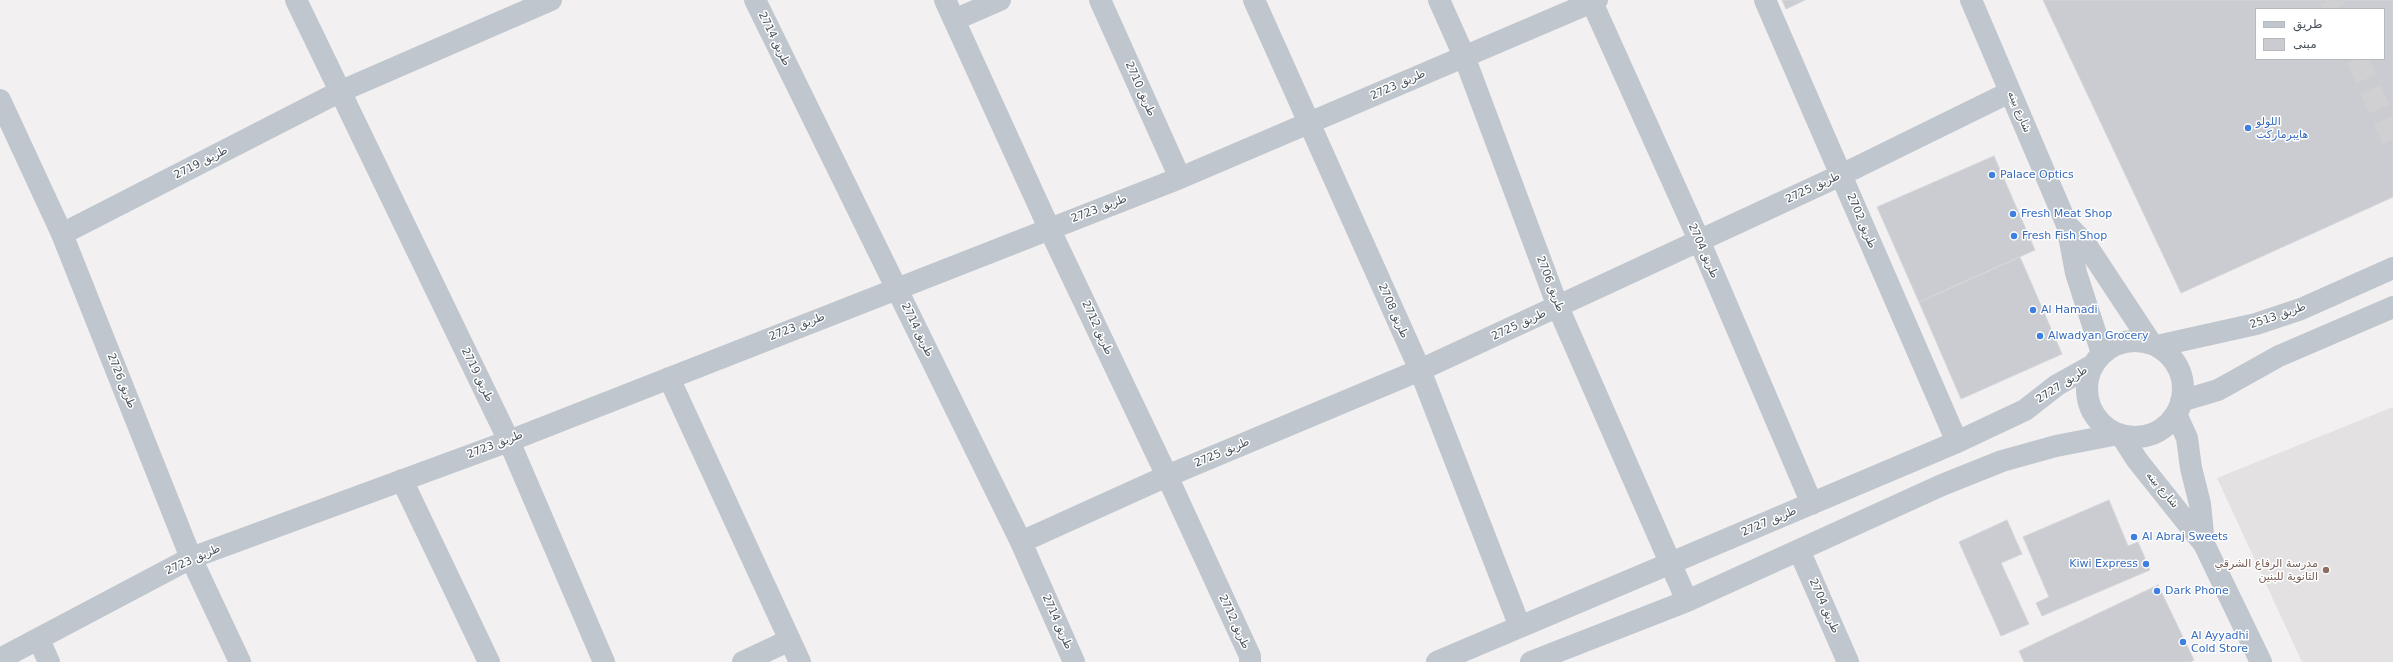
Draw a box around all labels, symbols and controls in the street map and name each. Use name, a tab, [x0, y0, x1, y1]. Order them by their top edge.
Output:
legend	[2255, 8, 2385, 60]
street label: طريق 2714	[755, 10, 793, 68]
text: طريق	[2293, 17, 2323, 31]
text: مبنى	[2293, 37, 2317, 51]
street label: طريق 2710	[1122, 60, 1158, 118]
street label: طريق 2723	[1369, 67, 1427, 103]
street label: شارع بينه	[2004, 89, 2034, 135]
place label: اللولو هايبرماركت	[2256, 115, 2308, 141]
marker: اللولو هايبرماركت	[2243, 123, 2253, 133]
street label: طريق 2719	[172, 144, 230, 182]
place label: Palace Optics	[2000, 168, 2074, 182]
street label: طريق 2725	[1784, 170, 1842, 206]
marker: Palace Optics	[1987, 170, 1997, 180]
street label: طريق 2702	[1843, 191, 1879, 251]
street label: طريق 2723	[1069, 192, 1129, 226]
place label: Fresh Meat Shop	[2021, 207, 2112, 221]
marker: Fresh Meat Shop	[2008, 209, 2018, 219]
street label: طريق 2704	[1685, 222, 1721, 280]
place label: Fresh Fish Shop	[2022, 229, 2107, 243]
marker: Fresh Fish Shop	[2009, 231, 2019, 241]
street label: طريق 2706	[1533, 254, 1567, 314]
street label: طريق 2708	[1375, 282, 1411, 340]
street label: طريق 2712	[1079, 299, 1115, 357]
street label: طريق 2513	[2248, 300, 2308, 332]
street label: طريق 2714	[898, 301, 936, 359]
place label: Al Hamadi	[2041, 303, 2098, 317]
marker: Al Hamadi	[2028, 305, 2038, 315]
street label: طريق 2725	[1490, 307, 1548, 343]
street label: طريق 2723	[767, 310, 827, 344]
place label: Alwadyan Grocery	[2048, 329, 2148, 343]
marker: Alwadyan Grocery	[2035, 331, 2045, 341]
street label: طريق 2719	[458, 346, 496, 404]
street label: طريق 2726	[104, 351, 138, 411]
street label: طريق 2727	[2034, 364, 2090, 406]
street label: طريق 2723	[465, 428, 525, 462]
street label: طريق 2725	[1192, 435, 1252, 471]
street label: شارع بينه	[2143, 469, 2181, 511]
street label: طريق 2727	[1739, 504, 1799, 540]
place label: Al Abraj Sweets	[2142, 530, 2228, 544]
marker: Al Abraj Sweets	[2129, 532, 2139, 542]
street label: طريق 2723	[164, 542, 222, 578]
place label: Kiwi Express	[2069, 557, 2138, 571]
place label: مدرسة الرفاع الشرقي الثانوية للبنين	[2215, 557, 2318, 583]
marker: Kiwi Express	[2141, 559, 2151, 569]
marker: مدرسة الرفاع الشرقي الثانوية للبنين	[2321, 565, 2331, 575]
street label: طريق 2704	[1806, 577, 1842, 635]
place label: Dark Phone	[2165, 584, 2229, 598]
marker: Dark Phone	[2152, 586, 2162, 596]
street label: طريق 2714	[1039, 593, 1075, 651]
street label: طريق 2712	[1216, 593, 1252, 651]
place label: Al Ayyadhi Cold Store	[2191, 629, 2249, 655]
marker: Al Ayyadhi Cold Store	[2178, 637, 2188, 647]

